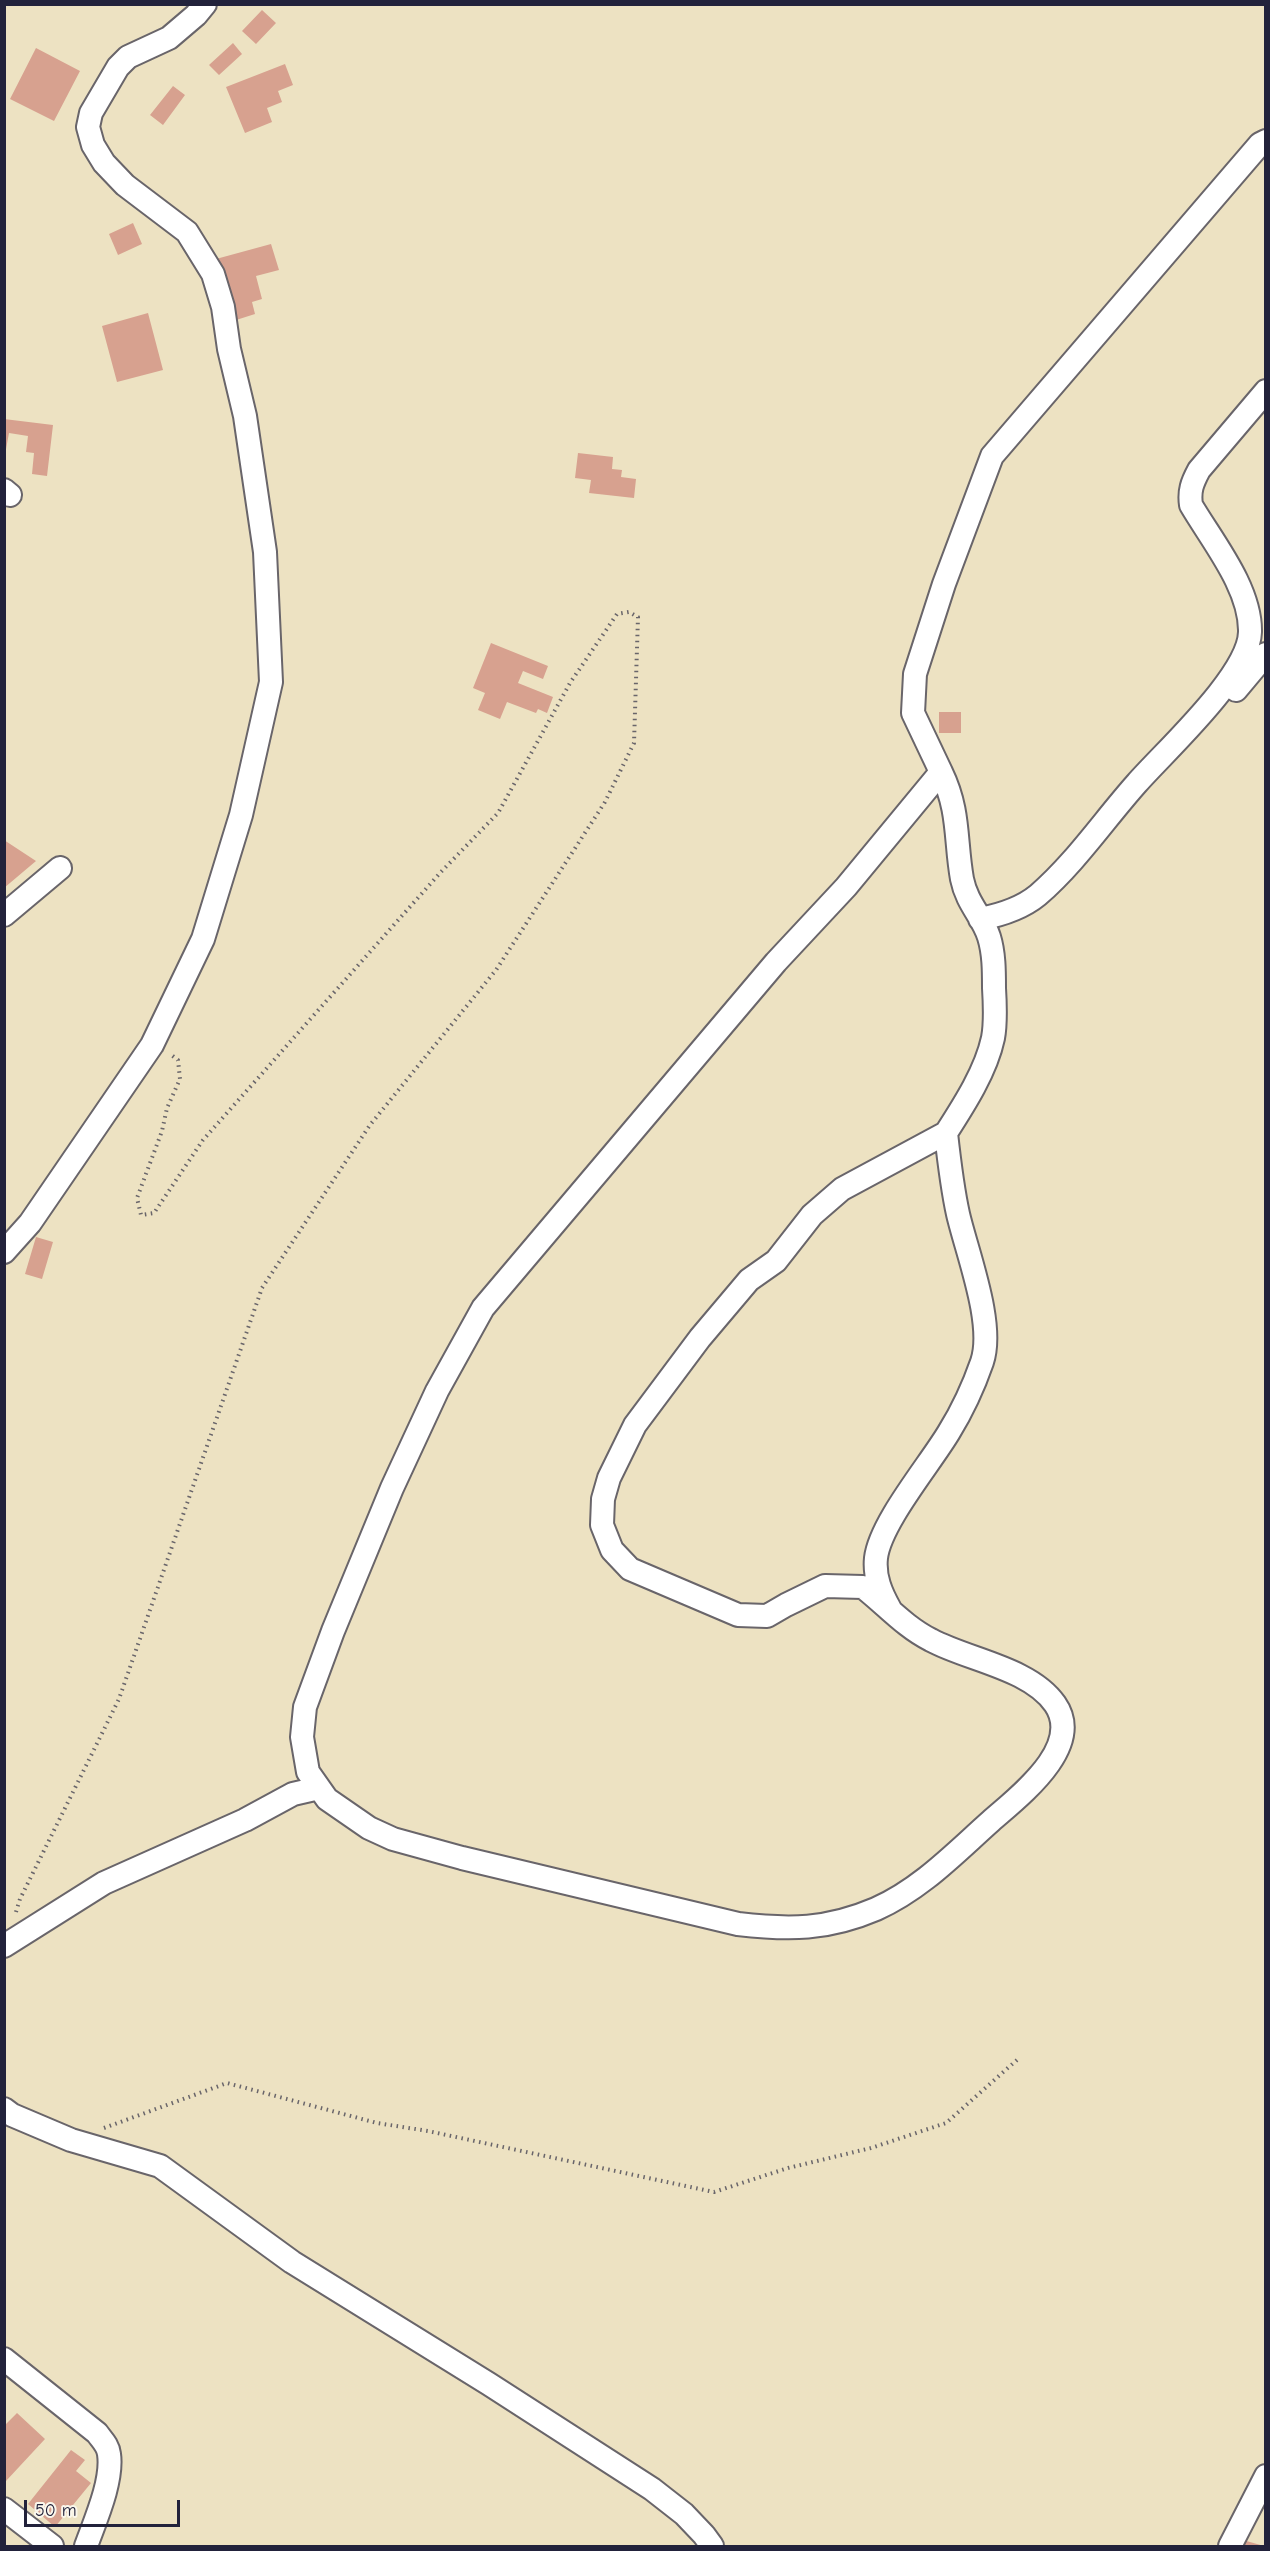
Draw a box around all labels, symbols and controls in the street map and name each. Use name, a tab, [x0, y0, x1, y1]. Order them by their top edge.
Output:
scale bar	[27, 2488, 183, 2526]
text: 50 m	[35, 2500, 77, 2521]

